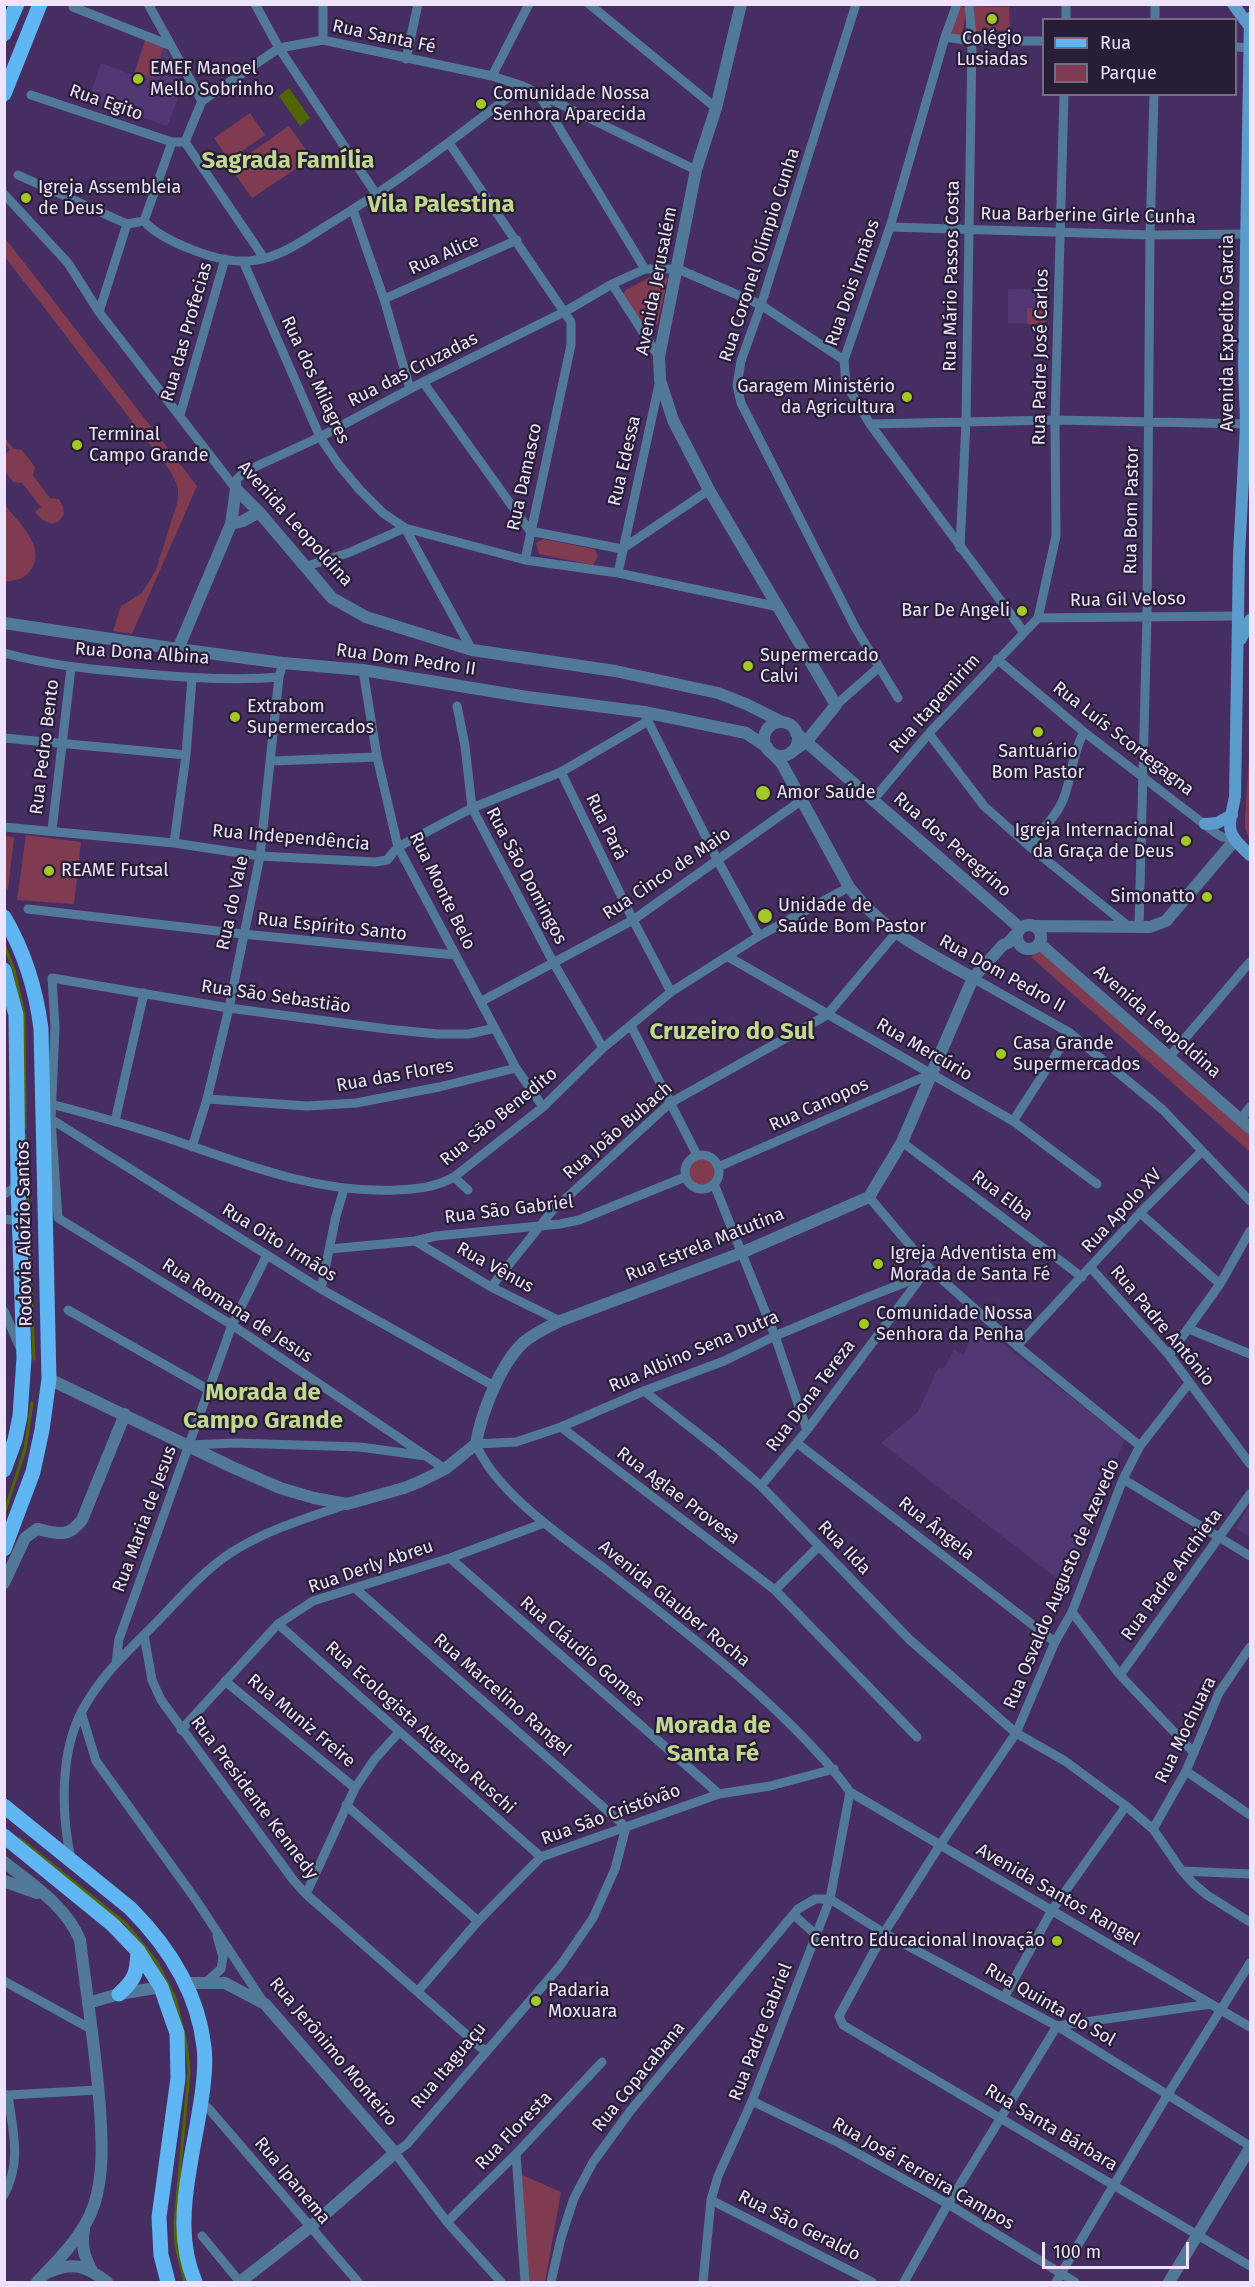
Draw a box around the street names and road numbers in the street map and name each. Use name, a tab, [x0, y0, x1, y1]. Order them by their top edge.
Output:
street label: Rua Santa Fé	[330, 16, 438, 58]
street label: Rua Egito	[66, 80, 146, 126]
street label: Rua Coronel Olímpio Cunha	[715, 145, 805, 365]
street label: Rua Mário Passos Costa	[940, 180, 964, 372]
street label: Rua Barberine Girle Cunha	[980, 203, 1196, 229]
street label: Avenida Jerusalém	[632, 205, 682, 357]
street label: Rua Dois Irmãos	[821, 217, 885, 349]
street label: Rua Alice	[406, 230, 482, 280]
street label: Avenida Expedito Garcia	[1217, 234, 1239, 432]
street label: Rua das Profecias	[157, 260, 217, 404]
street label: Rua Padre José Carlos	[1029, 268, 1053, 446]
street label: Rua dos Milagres	[276, 313, 354, 447]
street label: Rua das Cruzadas	[344, 328, 482, 412]
street label: Rua Edessa	[604, 414, 646, 508]
street label: Rua Damasco	[503, 421, 547, 533]
street label: Rua Bom Pastor	[1120, 445, 1144, 575]
street label: Avenida Leopoldina	[233, 457, 357, 591]
street label: Rua Gil Veloso	[1070, 588, 1186, 612]
street label: Rua Dona Albina	[74, 639, 210, 669]
street label: Rua Dom Pedro II	[335, 639, 477, 681]
street label: Rua Itapemirim	[885, 650, 985, 758]
street label: Rua Luís Scortegagna	[1048, 677, 1198, 801]
street label: Rua Pedro Bento	[26, 678, 64, 816]
street label: Rua dos Peregrino	[889, 788, 1015, 902]
street label: Rua Pará	[581, 790, 631, 864]
street label: Rua São Domingos	[481, 804, 571, 948]
street label: Rua Independência	[211, 820, 371, 856]
street label: Rua Cinco de Maio	[599, 823, 735, 925]
street label: Rua Monte Belo	[404, 829, 480, 953]
street label: Rua do Vale	[212, 854, 254, 952]
street label: Rua Espírito Santo	[256, 908, 408, 946]
street label: Rua Dom Pedro II	[935, 930, 1069, 1018]
street label: Avenida Leopoldina	[1089, 961, 1225, 1083]
street label: Rua São Sebastião	[200, 976, 352, 1018]
street label: Rua Mercúrio	[872, 1014, 976, 1086]
street label: Rua das Flores	[335, 1055, 455, 1097]
street label: Rua São Benedito	[436, 1063, 562, 1171]
street label: Rua Canopos	[766, 1074, 872, 1136]
street label: Rua João Bubach	[559, 1078, 677, 1184]
street label: Rodovia Aloízio Santos	[13, 1141, 37, 1327]
street label: Rua Apolo XV	[1077, 1164, 1167, 1258]
street label: Rua Elba	[967, 1166, 1037, 1226]
street label: Rua São Gabriel	[443, 1191, 575, 1229]
street label: Rua Oito Irmãos	[218, 1199, 340, 1287]
street label: Rua Estrela Matutina	[623, 1203, 787, 1287]
street label: Rua Vênus	[453, 1238, 537, 1298]
street label: Rua Romana de Jesus	[158, 1254, 316, 1368]
street label: Rua Padre Antônio	[1105, 1261, 1219, 1391]
street label: Rua Albino Sena Dutra	[606, 1306, 782, 1398]
street label: Rua Dona Tereza	[762, 1336, 860, 1456]
street label: Rua Maria de Jesus	[108, 1443, 182, 1595]
street label: Rua Aglae Provesa	[612, 1443, 744, 1549]
street label: Rua Osvaldo Augusto de Azevedo	[999, 1456, 1125, 1712]
street label: Rua Ângela	[894, 1493, 978, 1565]
street label: Rua Padre Anchieta	[1117, 1505, 1227, 1645]
street label: Rua Ilda	[813, 1516, 875, 1580]
street label: Rua Derly Abreu	[306, 1536, 436, 1598]
street label: Avenida Glauber Rocha	[594, 1536, 754, 1672]
street label: Rua Cláudio Gomes	[515, 1592, 649, 1712]
street label: Rua Marcelino Rangel	[429, 1629, 575, 1761]
street label: Rua Ecologista Augusto Ruschi	[321, 1637, 519, 1819]
street label: Rua Muniz Freire	[243, 1670, 359, 1772]
street label: Rua Mochuara	[1151, 1673, 1221, 1787]
street label: Rua Presidente Kennedy	[186, 1712, 322, 1884]
street label: Rua São Cristóvão	[538, 1780, 684, 1850]
street label: Avenida Santos Rangel	[972, 1839, 1144, 1951]
street label: Rua Quinta do Sol	[981, 1959, 1119, 2051]
street label: Rua Padre Gabriel	[725, 1960, 797, 2104]
street label: Rua Jerônimo Monteiro	[264, 1973, 402, 2131]
street label: Rua Copacabana	[588, 2018, 690, 2136]
street label: Rua Itaguaçu	[407, 2019, 491, 2113]
street label: Rua Santa Bárbara	[981, 2080, 1121, 2176]
street label: Rua Floresta	[471, 2087, 557, 2175]
street label: Rua José Ferreira Campos	[828, 2113, 1018, 2235]
street label: Rua Ipanema	[249, 2133, 335, 2229]
street label: Rua São Geraldo	[734, 2186, 864, 2266]

